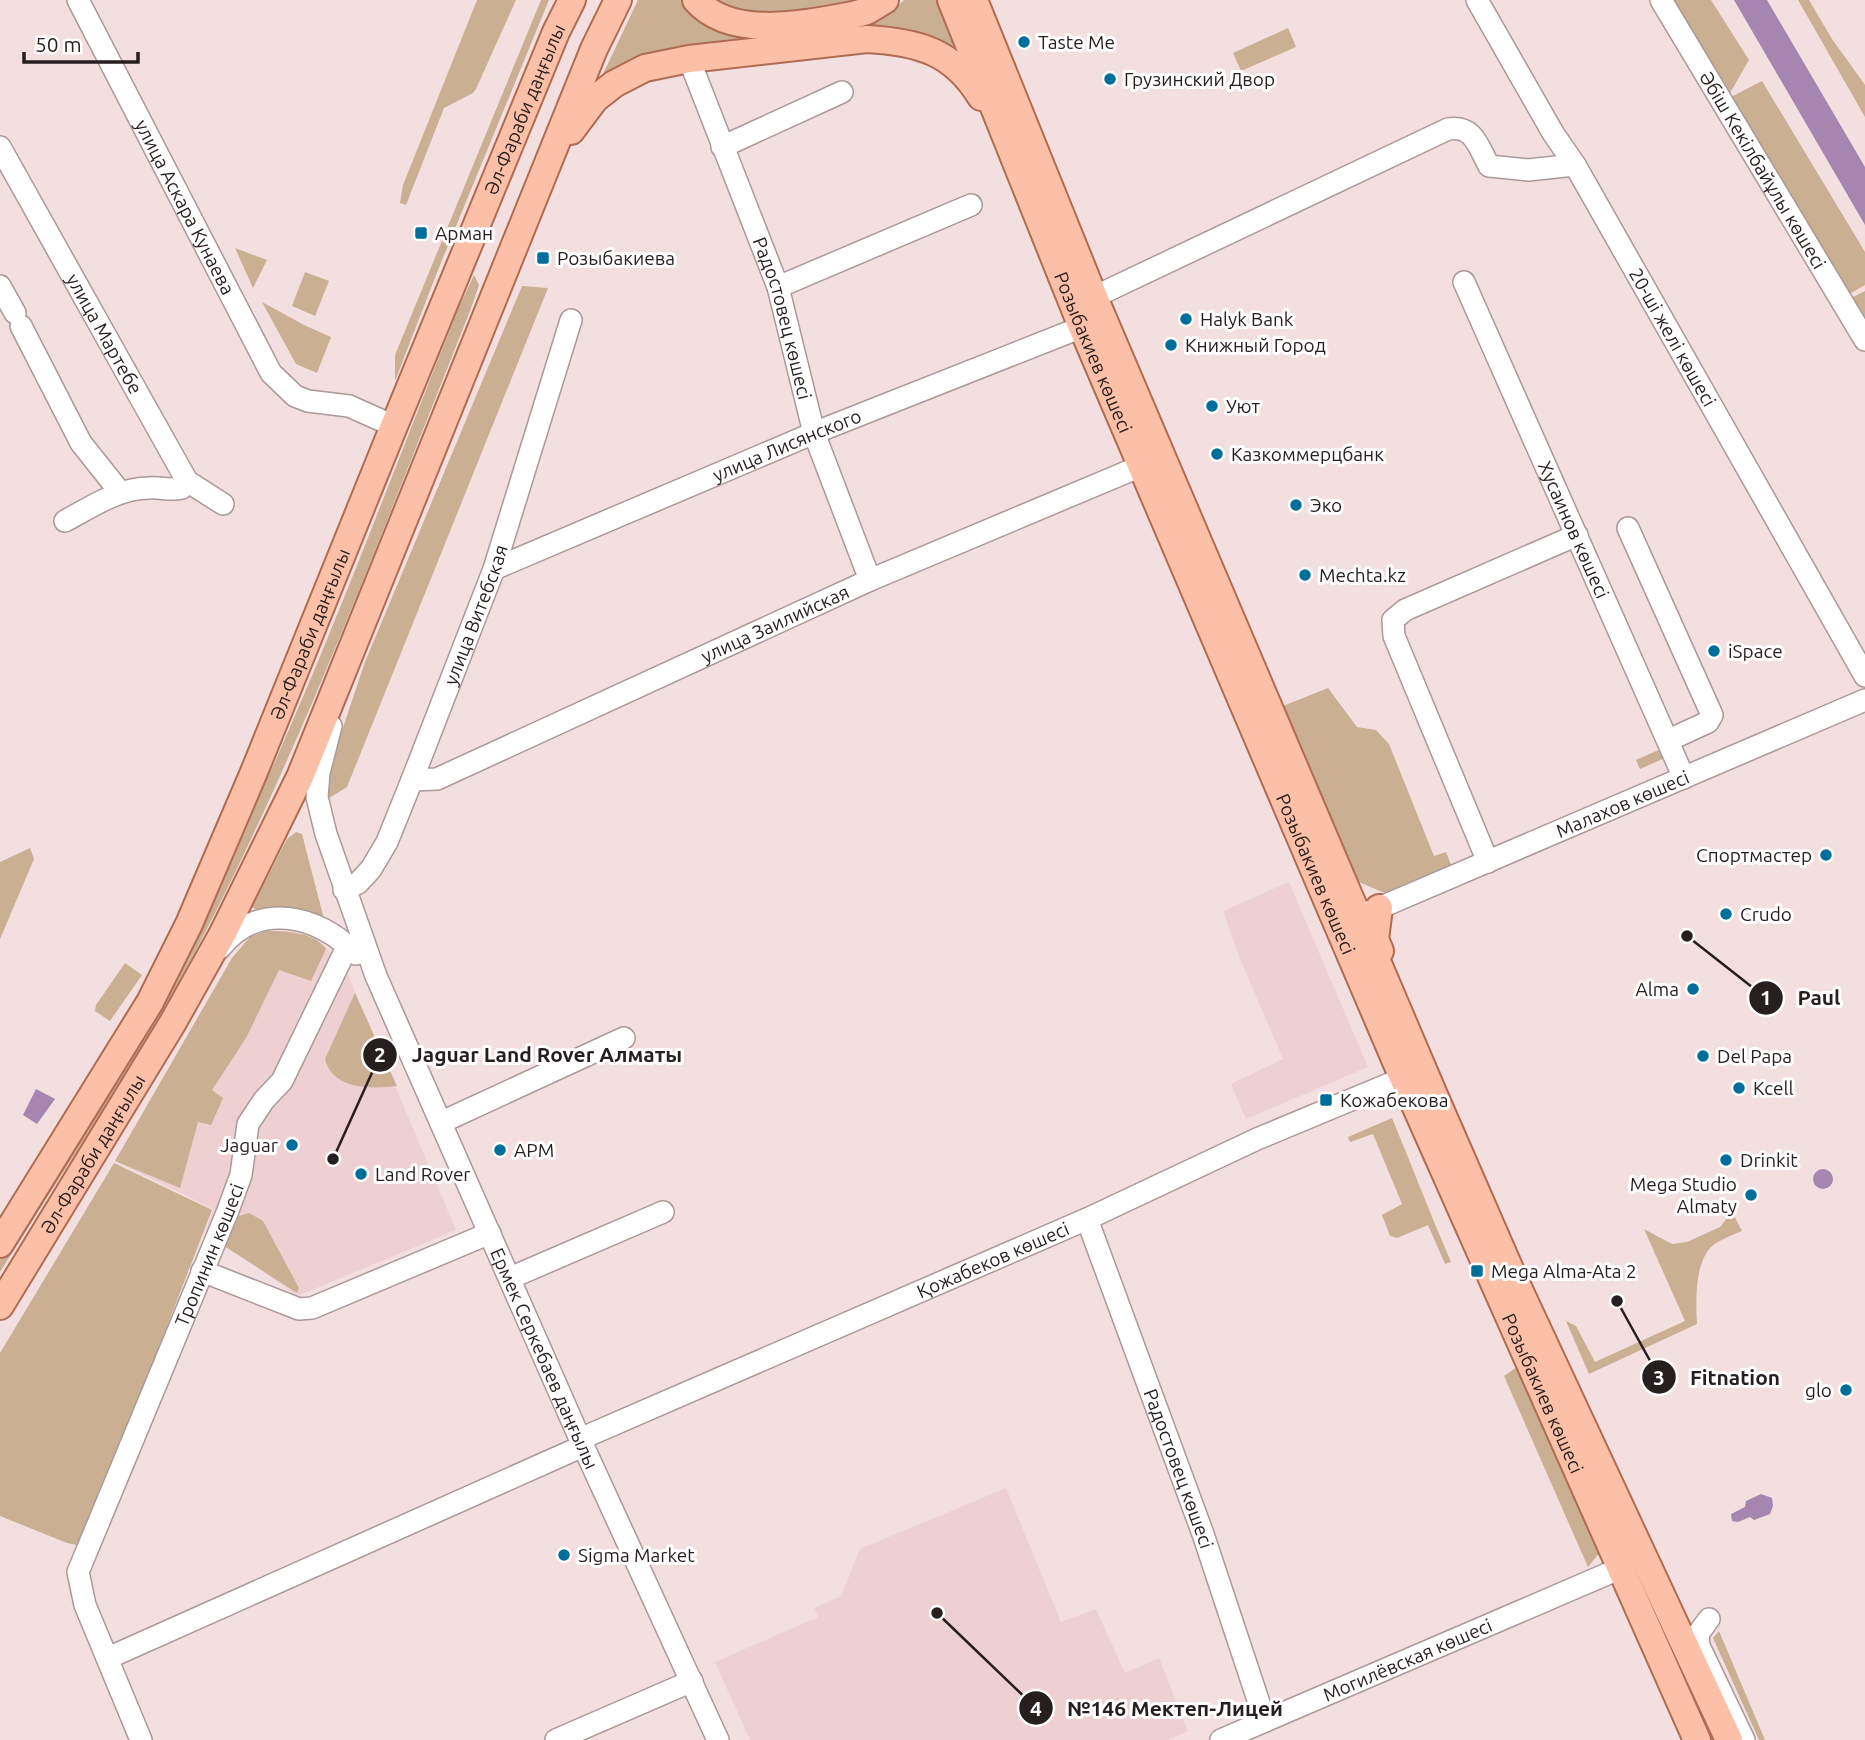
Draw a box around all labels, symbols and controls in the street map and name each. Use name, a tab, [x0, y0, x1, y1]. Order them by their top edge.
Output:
street label: Әл-Фараби даңғылы	[479, 20, 569, 198]
scale bar	[24, 21, 138, 65]
place label: Taste Me	[1038, 31, 1115, 53]
text: 50 m	[35, 32, 82, 56]
marker: Taste Me	[1016, 34, 1032, 50]
street label: Әбіш Кекілбайұлы көшесі	[1695, 67, 1831, 273]
place label: Грузинский Двор	[1124, 68, 1275, 90]
marker: Грузинский Двор	[1102, 71, 1118, 87]
street label: улица Аскара Кунаева	[131, 116, 239, 298]
place label: Арман	[435, 222, 493, 244]
marker: Арман	[413, 225, 429, 241]
street label: Радостовец көшесі	[749, 234, 816, 402]
place label: Розыбакиева	[557, 247, 675, 269]
marker: Розыбакиева	[535, 250, 551, 266]
street label: 20-ші желі көшесі	[1625, 264, 1721, 410]
street label: Розыбакиев көшесі	[1050, 269, 1137, 436]
street label: улица Мартебе	[62, 270, 147, 398]
place label: Halyk Bank	[1200, 308, 1294, 330]
marker: Halyk Bank	[1178, 311, 1194, 327]
place label: Книжный Город	[1185, 334, 1326, 356]
marker: Книжный Город	[1163, 337, 1179, 353]
place label: Уют	[1226, 395, 1261, 417]
marker: Уют	[1204, 398, 1220, 414]
street label: улица Лисянского	[709, 404, 864, 486]
place label: Казкоммерцбанк	[1231, 443, 1384, 465]
marker: Казкоммерцбанк	[1209, 446, 1225, 462]
street label: Хусаинов көшесі	[1534, 458, 1614, 602]
place label: Эко	[1310, 494, 1342, 516]
marker: Эко	[1288, 497, 1304, 513]
street label: улица Витебская	[439, 542, 512, 688]
street label: Әл-Фараби даңғылы	[265, 545, 354, 723]
place label: Mechta.kz	[1319, 564, 1406, 586]
marker: Mechta.kz	[1297, 567, 1313, 583]
street label: улица Заилийская	[698, 580, 852, 667]
place label: iSpace	[1728, 640, 1783, 662]
marker: iSpace	[1706, 643, 1722, 659]
street label: Малахов көшесі	[1553, 766, 1692, 842]
street label: Розыбакиев көшесі	[1272, 790, 1360, 958]
place label: Спортмастер	[1696, 844, 1812, 866]
marker: Спортмастер	[1818, 847, 1834, 863]
place label: Crudo	[1740, 903, 1792, 925]
marker: Crudo	[1718, 906, 1734, 922]
callout: Paul	[1749, 977, 1855, 1019]
place label: Alma	[1636, 978, 1679, 1000]
marker: Alma	[1685, 981, 1701, 997]
text: 1	[1760, 985, 1772, 1009]
text: Paul	[1798, 985, 1840, 1009]
callout: Jaguar Land Rover Алматы	[363, 1034, 696, 1076]
text: 2	[374, 1042, 386, 1066]
text: Jaguar Land Rover Алматы	[412, 1042, 682, 1066]
place label: Del Papa	[1717, 1045, 1792, 1067]
marker: Del Papa	[1695, 1048, 1711, 1064]
street label: Әл-Фараби даңғылы	[36, 1070, 150, 1238]
place label: Kcell	[1753, 1077, 1794, 1099]
marker: Kcell	[1731, 1080, 1747, 1096]
place label: Кожабекова	[1340, 1089, 1448, 1111]
marker: Кожабекова	[1318, 1092, 1334, 1108]
place label: Jaguar	[220, 1134, 278, 1156]
marker: Jaguar	[284, 1137, 300, 1153]
place label: APM	[514, 1139, 554, 1161]
marker: APM	[492, 1142, 508, 1158]
place label: Drinkit	[1740, 1149, 1798, 1171]
marker: Drinkit	[1718, 1152, 1734, 1168]
place label: Land Rover	[375, 1163, 471, 1185]
marker: Land Rover	[353, 1166, 369, 1182]
place label: Mega Studio Almaty	[1630, 1173, 1737, 1217]
street label: Тропинин көшесі	[170, 1181, 248, 1330]
marker: Mega Studio Almaty	[1743, 1187, 1759, 1203]
street label: Қожабеков көшесі	[913, 1217, 1072, 1303]
street label: Ермек Серкебаев даңғылы	[486, 1244, 603, 1472]
place label: Mega Alma-Ata 2	[1491, 1260, 1637, 1282]
marker: Mega Alma-Ata 2	[1469, 1263, 1485, 1279]
street label: Розыбакиев көшесі	[1498, 1310, 1588, 1477]
callout: Fitnation	[1641, 1356, 1795, 1398]
text: 3	[1653, 1365, 1665, 1389]
text: Fitnation	[1690, 1365, 1780, 1389]
place label: glo	[1805, 1379, 1832, 1401]
marker: glo	[1838, 1382, 1854, 1398]
street label: Радостовец көшесі	[1140, 1386, 1218, 1551]
place label: Sigma Market	[578, 1544, 695, 1566]
marker: Sigma Market	[556, 1547, 572, 1563]
street label: Могилёвская көшесі	[1320, 1614, 1495, 1706]
callout: №146 Мектеп-Лицей	[1018, 1687, 1297, 1729]
text: 4	[1030, 1696, 1042, 1720]
text: №146 Мектеп-Лицей	[1067, 1696, 1283, 1720]

